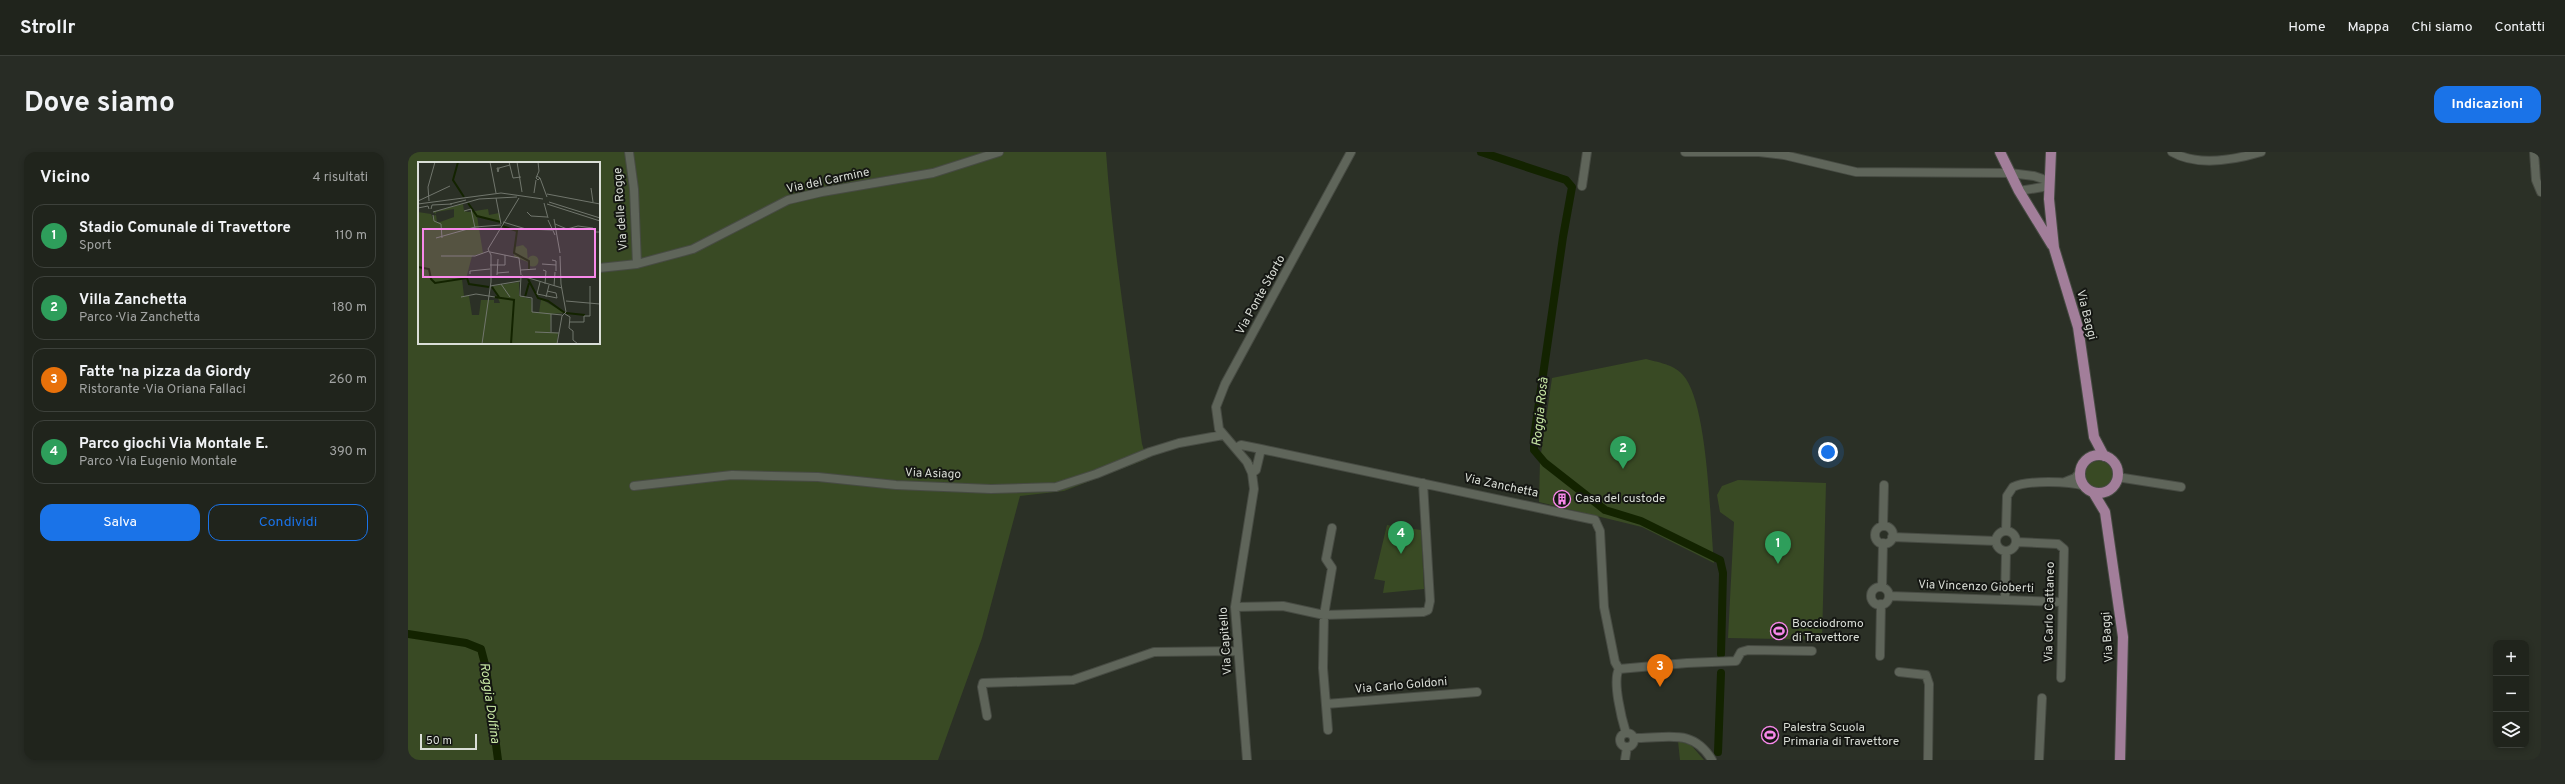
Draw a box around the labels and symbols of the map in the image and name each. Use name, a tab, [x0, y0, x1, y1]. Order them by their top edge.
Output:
inset map	[418, 162, 600, 344]
street label: Via del Carmine	[785, 164, 871, 198]
street label: Via delle Rogge	[610, 167, 632, 251]
street label: Via Ponte Storto	[1233, 252, 1290, 338]
street label: Via Baggi	[2072, 288, 2100, 342]
water label: Roggia Rosà	[1529, 376, 1553, 447]
pin: 2	[1610, 436, 1636, 469]
your location	[1818, 442, 1838, 462]
street label: Via Asiago	[905, 465, 962, 483]
street label: Via Zanchetta	[1462, 470, 1540, 502]
building icon: Casa del custode	[1552, 489, 1572, 509]
place label: Casa del custode	[1575, 491, 1666, 507]
pin: 4	[1388, 521, 1414, 554]
pin: 1	[1765, 531, 1791, 564]
street label: Via Carlo Cattaneo	[2041, 561, 2059, 663]
street label: Via Vincenzo Gioberti	[1918, 577, 2034, 597]
street label: Via Capitello	[1216, 606, 1236, 675]
street label: Via Baggi	[2098, 611, 2118, 663]
place label: Bocciodromo di Travettore	[1792, 616, 1864, 646]
sports icon: Bocciodromo di Travettore	[1769, 621, 1789, 641]
pin: 3	[1647, 654, 1673, 687]
water label: Roggia Dolfina	[475, 661, 503, 745]
street label: Via Carlo Goldoni	[1354, 674, 1448, 698]
place label: Palestra Scuola Primaria di Travettore	[1783, 720, 1899, 750]
sports icon: Palestra Scuola Primaria di Travettore	[1760, 725, 1780, 745]
scale bar	[420, 732, 477, 751]

